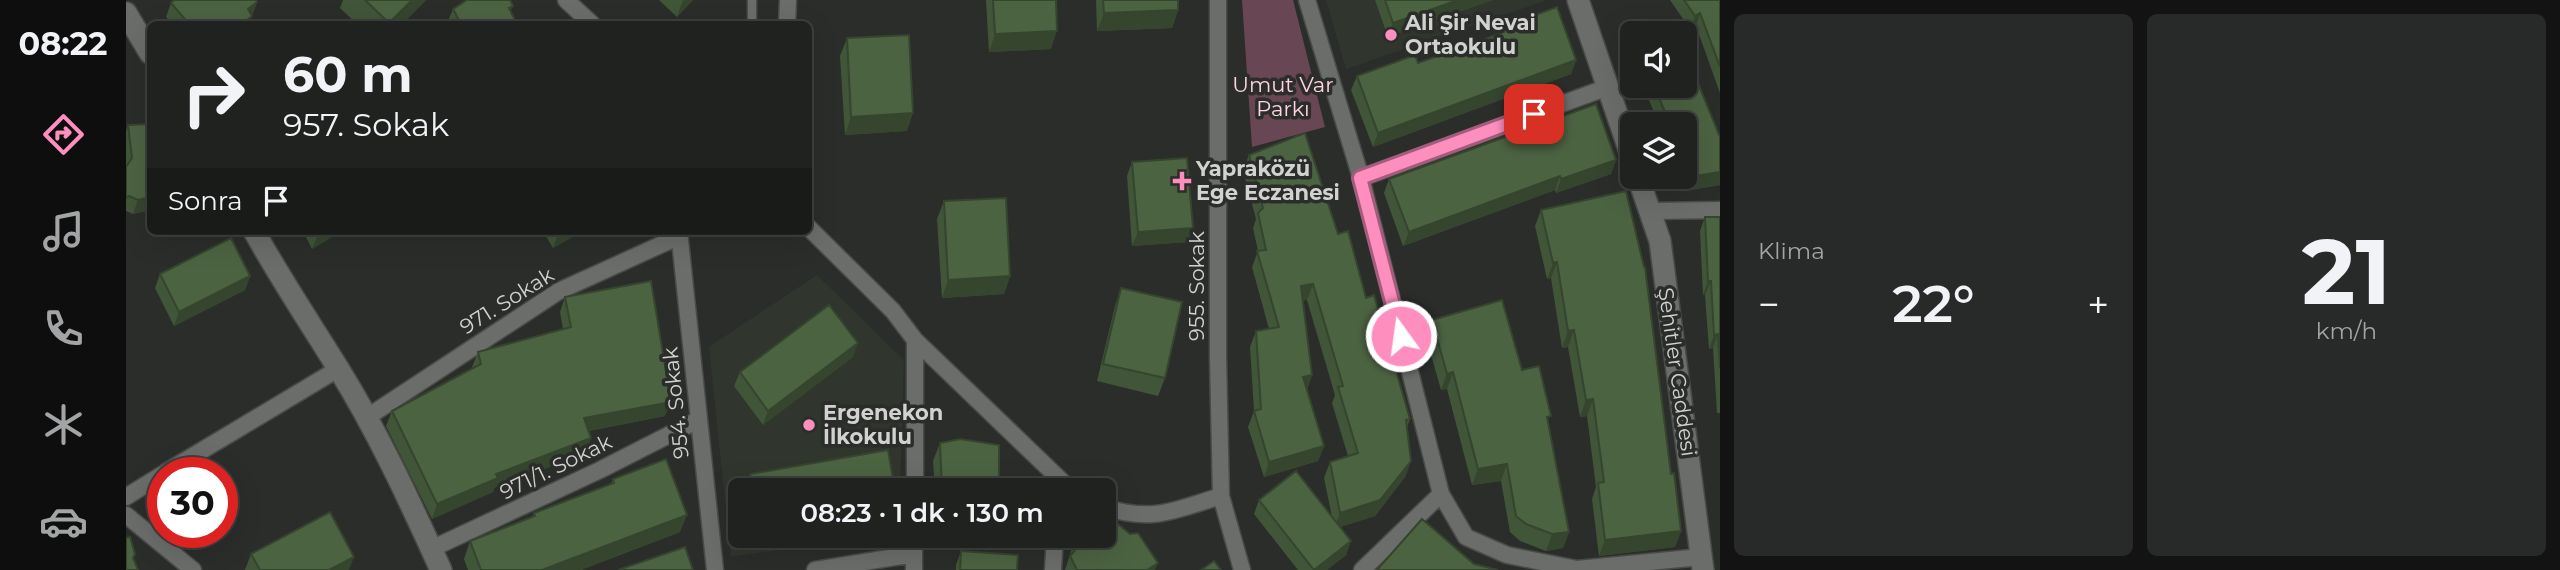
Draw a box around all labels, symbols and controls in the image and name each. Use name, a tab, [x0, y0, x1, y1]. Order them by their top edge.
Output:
place label: Ali Şir Nevai Ortaokulu	[1404, 10, 1536, 59]
map controls	[1620, 21, 1697, 189]
button: sound	[1620, 21, 1697, 98]
text: 08:22	[19, 24, 108, 63]
marker: Ali Şir Nevai Ortaokulu	[1383, 27, 1399, 43]
text: 60 m	[283, 45, 413, 104]
icon: right	[168, 49, 259, 140]
park label: Umut Var Parkı	[1232, 72, 1334, 121]
pin	[1504, 84, 1564, 144]
icon: arrive	[1515, 95, 1553, 133]
text: 957. Sokak	[283, 105, 449, 144]
icon: directions	[39, 110, 88, 159]
button: layers	[1620, 112, 1697, 189]
place label: Yapraközü Ege Eczanesi	[1195, 156, 1340, 205]
marker: Yapraközü Ege Eczanesi	[1174, 173, 1190, 189]
icon: arrive	[257, 182, 295, 220]
text: Sonra	[168, 185, 243, 217]
icon: music	[39, 207, 88, 256]
text: 21	[2302, 216, 2391, 327]
street label: 955. Sokak	[1184, 231, 1209, 341]
text: Klima	[1758, 237, 1825, 265]
street label: 971. Sokak	[455, 262, 559, 339]
text: 22°	[1892, 272, 1975, 335]
text: −	[1758, 281, 1780, 328]
text: +	[2087, 281, 2109, 328]
street label: Şehitler Caddesi	[1653, 286, 1702, 458]
position arrow	[1364, 299, 1438, 373]
icon: phone	[39, 304, 88, 353]
text: km/h	[2316, 317, 2377, 345]
street label: 954. Sokak	[657, 345, 694, 460]
icon: climate	[39, 400, 88, 449]
place label: Ergenekon İlkokulu	[823, 400, 943, 449]
marker: Ergenekon İlkokulu	[801, 417, 817, 433]
street label: 971/1. Sokak	[496, 429, 616, 504]
speed limit sign: 30	[147, 457, 238, 548]
icon: car	[39, 497, 88, 546]
text: 08:23 · 1 dk · 130 m	[800, 497, 1044, 529]

